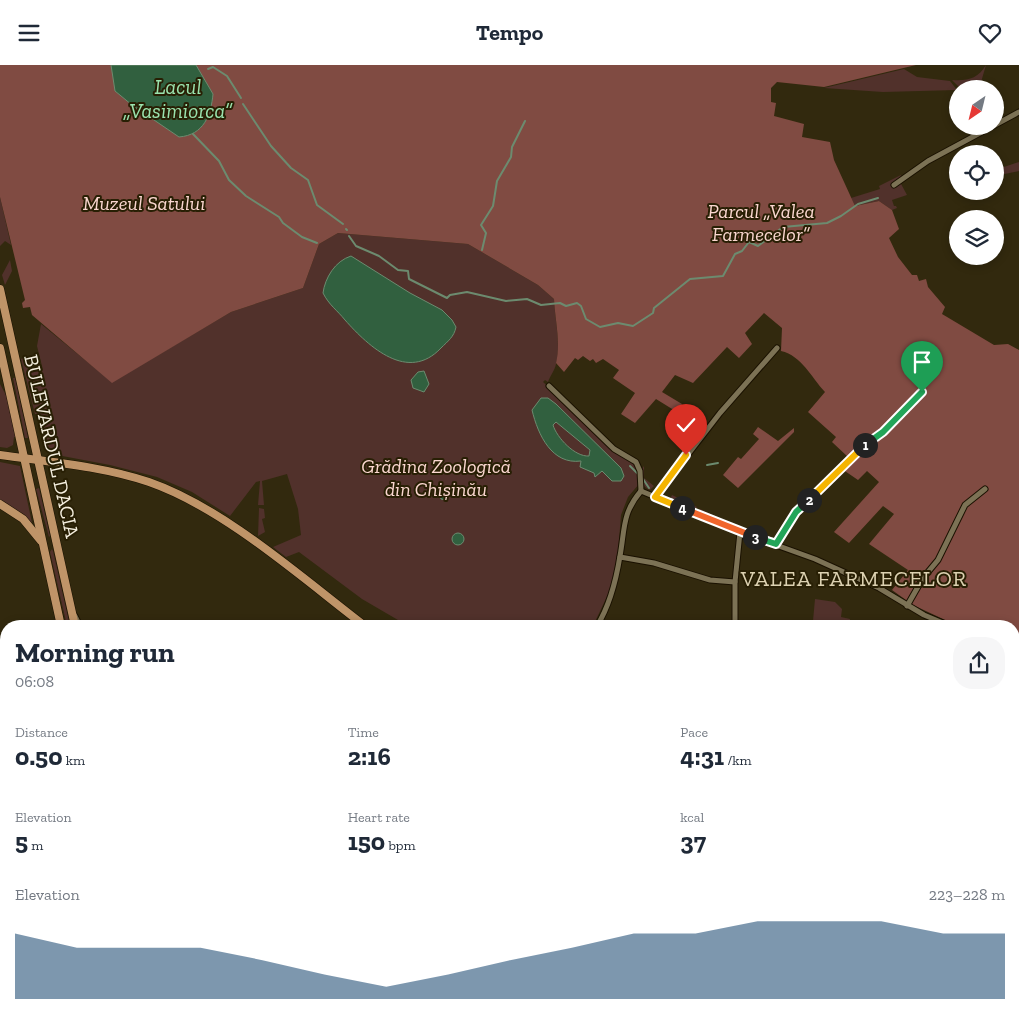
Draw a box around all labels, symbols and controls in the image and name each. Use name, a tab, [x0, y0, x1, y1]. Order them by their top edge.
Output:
icon: menu	[15, 19, 43, 47]
text: Tempo	[476, 19, 543, 46]
icon: heart	[976, 19, 1004, 47]
water label: Lacul „Vasimiorca”	[123, 74, 233, 123]
north arrow	[949, 80, 1004, 135]
map controls	[949, 80, 1004, 265]
button: locate	[949, 145, 1004, 200]
park label: Muzeul Satului	[83, 191, 205, 215]
park label: Parcul „Valea Farmecelor”	[707, 199, 815, 246]
button: layers	[949, 210, 1004, 265]
pin	[901, 341, 943, 392]
icon: arrive	[908, 348, 936, 376]
street label: BULEVARDUL DACIA	[19, 352, 85, 541]
pin	[665, 404, 707, 455]
icon: check	[672, 411, 700, 439]
pin: 1	[852, 433, 878, 457]
text: 1	[863, 437, 868, 454]
park label: Grădina Zoologică din Chișinău	[361, 454, 511, 501]
pin: 2	[796, 487, 822, 513]
text: 2	[806, 492, 813, 509]
pin: 4	[670, 495, 694, 521]
text: 4	[679, 500, 686, 517]
pin: 3	[742, 525, 768, 549]
text: 3	[752, 529, 759, 546]
district label: VALEA FARMECELOR	[740, 565, 967, 592]
text: Morning run	[15, 636, 175, 669]
button: share	[953, 637, 1005, 689]
text: 06:08	[15, 672, 54, 691]
text: Distance	[15, 724, 68, 741]
text: Time	[348, 724, 379, 741]
text: Pace	[680, 724, 708, 741]
text: 0.50	[15, 741, 63, 771]
text: 2:16	[348, 741, 391, 771]
text: 4:31	[680, 741, 724, 771]
text: km	[63, 752, 85, 769]
text: /km	[724, 752, 752, 769]
text: Elevation	[15, 809, 72, 826]
text: Heart rate	[348, 809, 410, 826]
text: kcal	[680, 809, 704, 826]
text: 5	[15, 826, 28, 856]
text: 150	[348, 826, 385, 856]
text: 37	[680, 826, 706, 856]
text: m	[28, 837, 43, 854]
text: bpm	[385, 837, 416, 854]
text: Elevation	[15, 885, 80, 904]
text: 223–228 m	[929, 885, 1005, 904]

